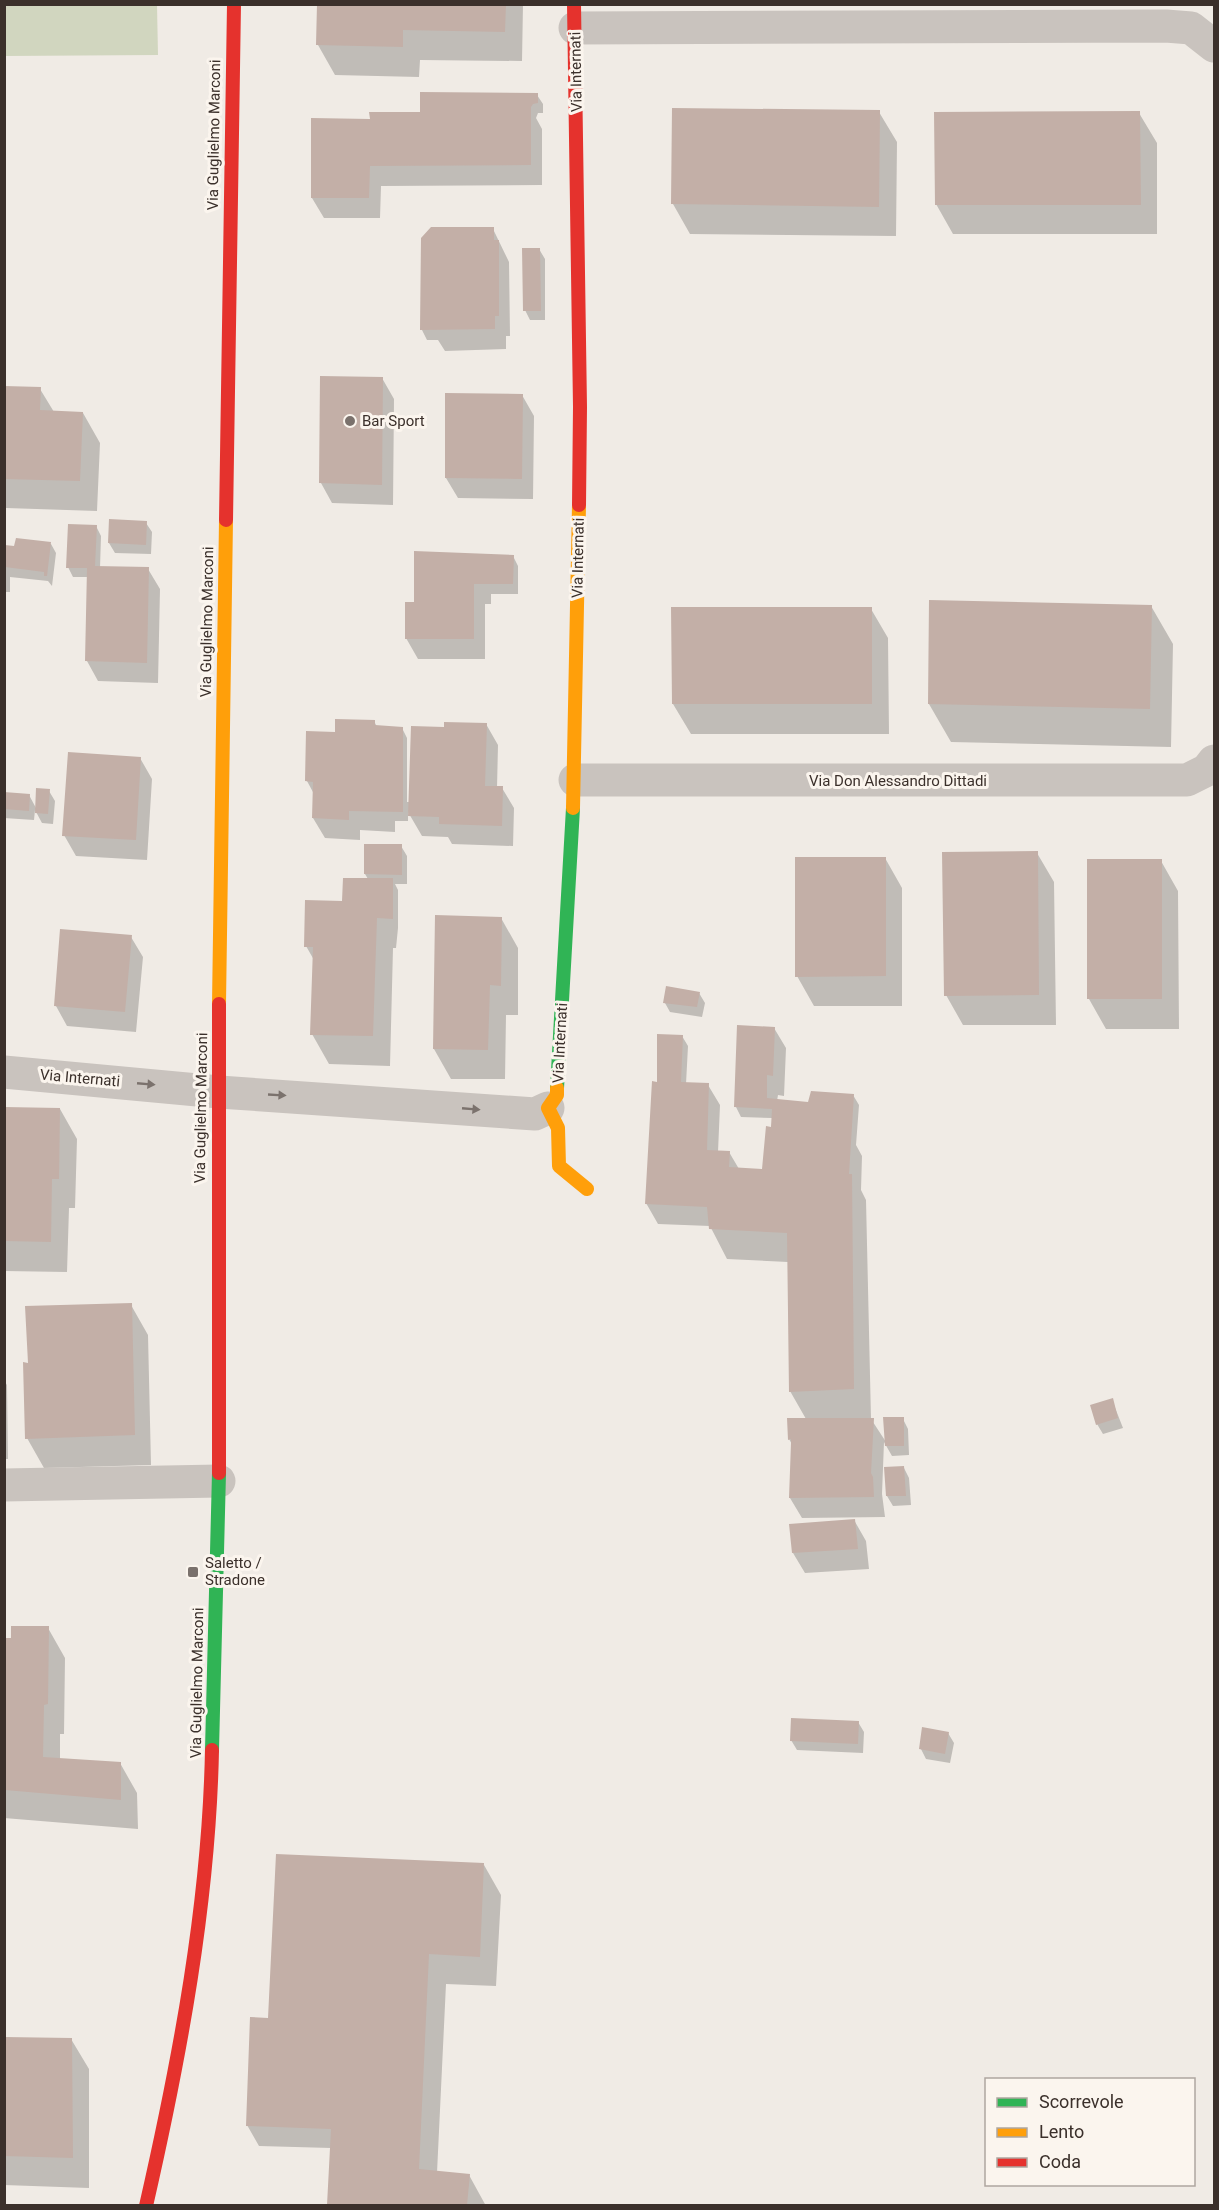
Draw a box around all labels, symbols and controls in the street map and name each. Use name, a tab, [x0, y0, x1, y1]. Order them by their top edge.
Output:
street label: Via Internati	[566, 32, 586, 112]
street label: Via Guglielmo Marconi	[204, 59, 224, 211]
place label: Bar Sport	[362, 412, 425, 430]
marker: Bar Sport	[343, 414, 357, 428]
street label: Via Internati	[568, 518, 588, 598]
street label: Via Guglielmo Marconi	[197, 546, 217, 698]
street label: Via Don Alessandro Dittadi	[809, 772, 987, 790]
street label: Via Internati	[549, 1002, 571, 1084]
street label: Via Guglielmo Marconi	[191, 1032, 211, 1184]
street label: Via Internati	[39, 1066, 121, 1090]
one-way arrow	[137, 1079, 156, 1089]
one-way arrow	[267, 1091, 286, 1100]
one-way arrow	[462, 1104, 481, 1114]
place label: Saletto / Stradone	[205, 1554, 265, 1589]
marker: Saletto / Stradone	[186, 1565, 200, 1579]
street label: Via Guglielmo Marconi	[187, 1607, 207, 1759]
legend	[985, 2078, 1195, 2186]
text: Scorrevole	[1039, 2091, 1124, 2112]
text: Lento	[1039, 2121, 1084, 2142]
text: Coda	[1039, 2151, 1081, 2172]

